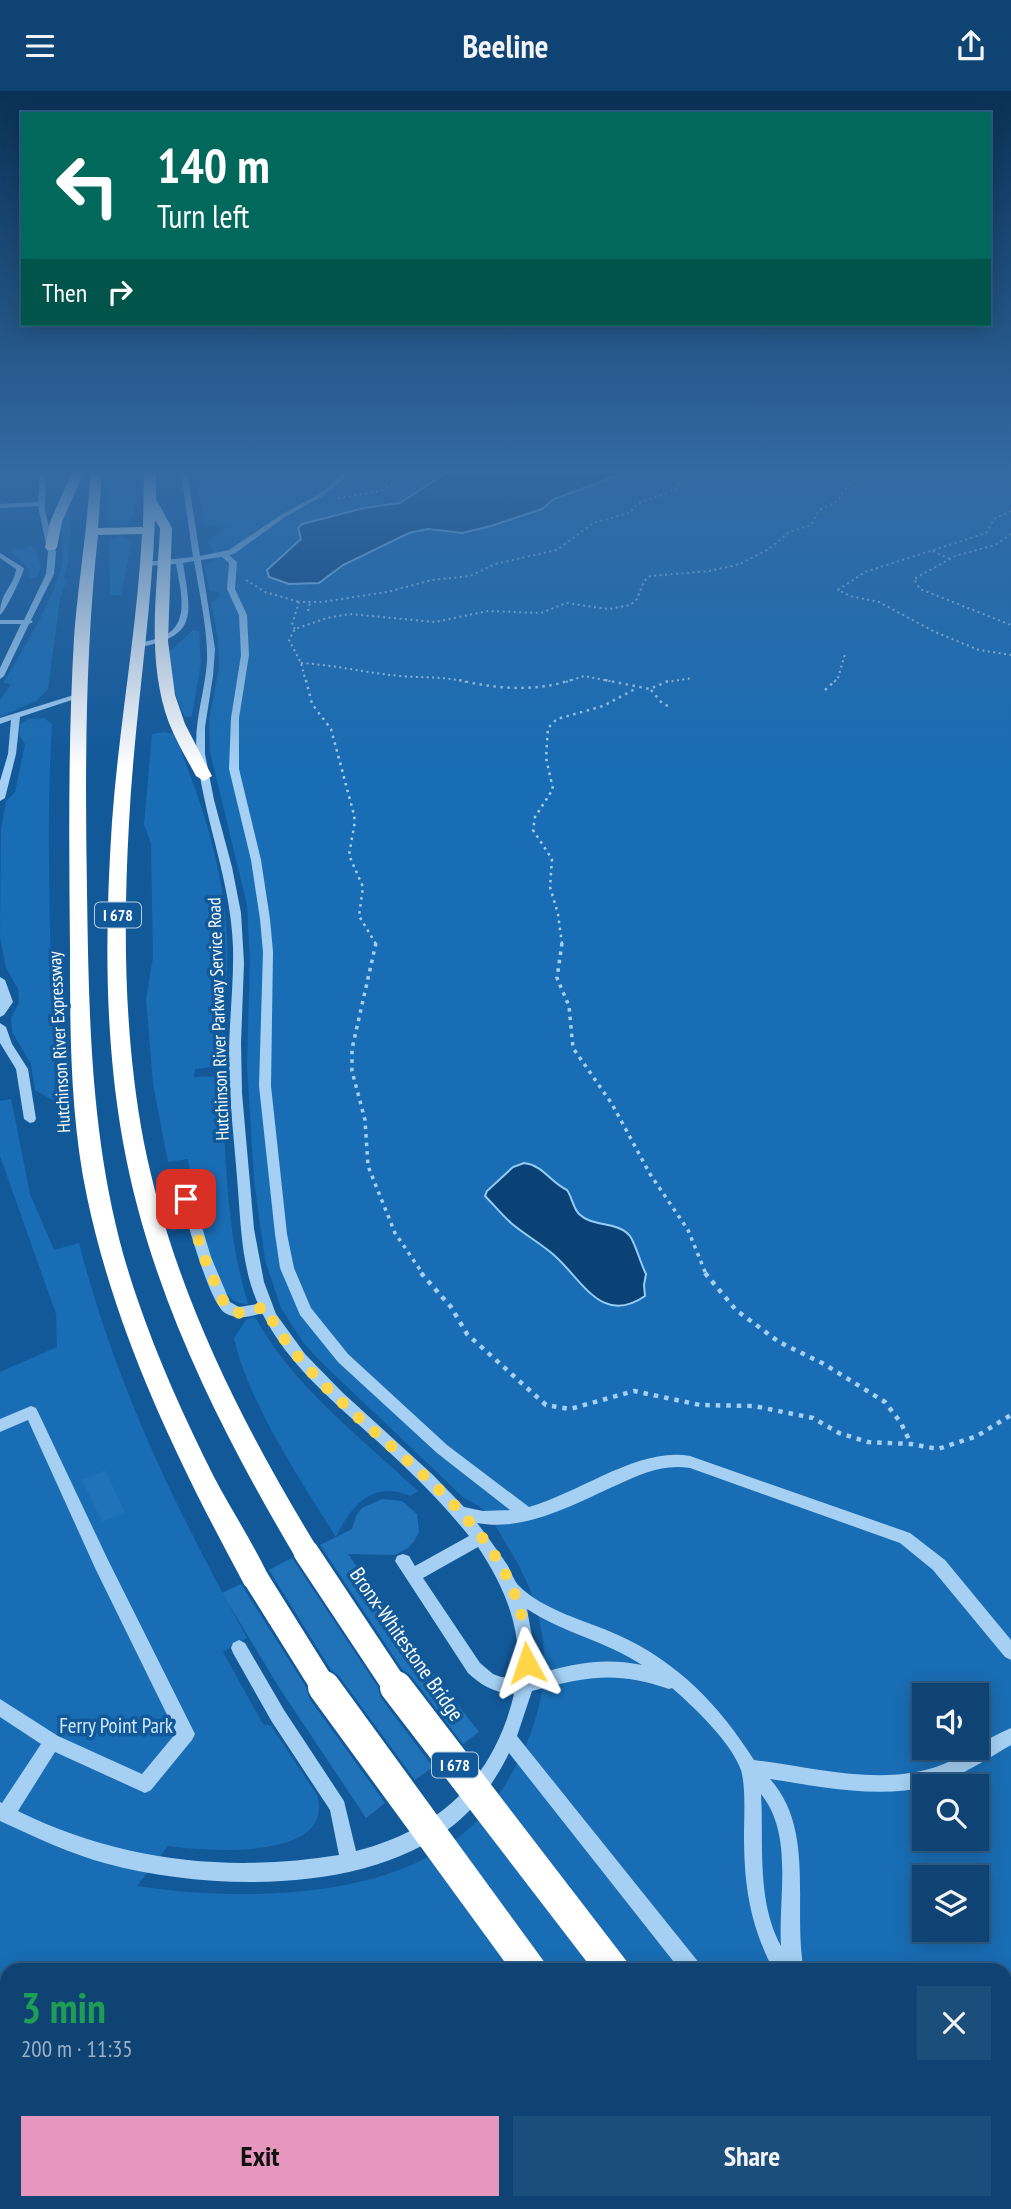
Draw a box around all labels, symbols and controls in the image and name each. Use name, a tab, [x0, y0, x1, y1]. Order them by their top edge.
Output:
text: Beeline	[462, 25, 549, 67]
icon: menu	[21, 27, 59, 65]
icon: share	[952, 27, 990, 65]
text: 140 m	[157, 133, 270, 197]
icon: left	[42, 140, 133, 231]
text: Turn left	[157, 195, 249, 237]
icon: right	[101, 273, 139, 311]
text: Then	[42, 276, 87, 309]
street label: Hutchinson River Parkway Service Road	[202, 897, 234, 1141]
road number: I 678	[95, 902, 141, 927]
street label: Hutchinson River Expressway	[43, 950, 75, 1133]
pin	[156, 1169, 216, 1229]
icon: arrive	[167, 1180, 205, 1218]
street label: Bronx-Whitestone Bridge	[344, 1562, 470, 1726]
position arrow	[490, 1626, 564, 1700]
map controls	[912, 1683, 989, 1942]
button: sound	[912, 1683, 989, 1760]
park label: Ferry Point Park	[59, 1712, 173, 1739]
road number: I 678	[432, 1753, 478, 1777]
button: search	[912, 1774, 989, 1851]
button: layers	[912, 1865, 989, 1942]
text: 3 min	[21, 1980, 106, 2035]
button: close	[917, 1986, 991, 2060]
text: 200 m · 11:35	[21, 2034, 133, 2063]
button: Exit	[21, 2116, 499, 2196]
button: Share	[513, 2116, 991, 2196]

